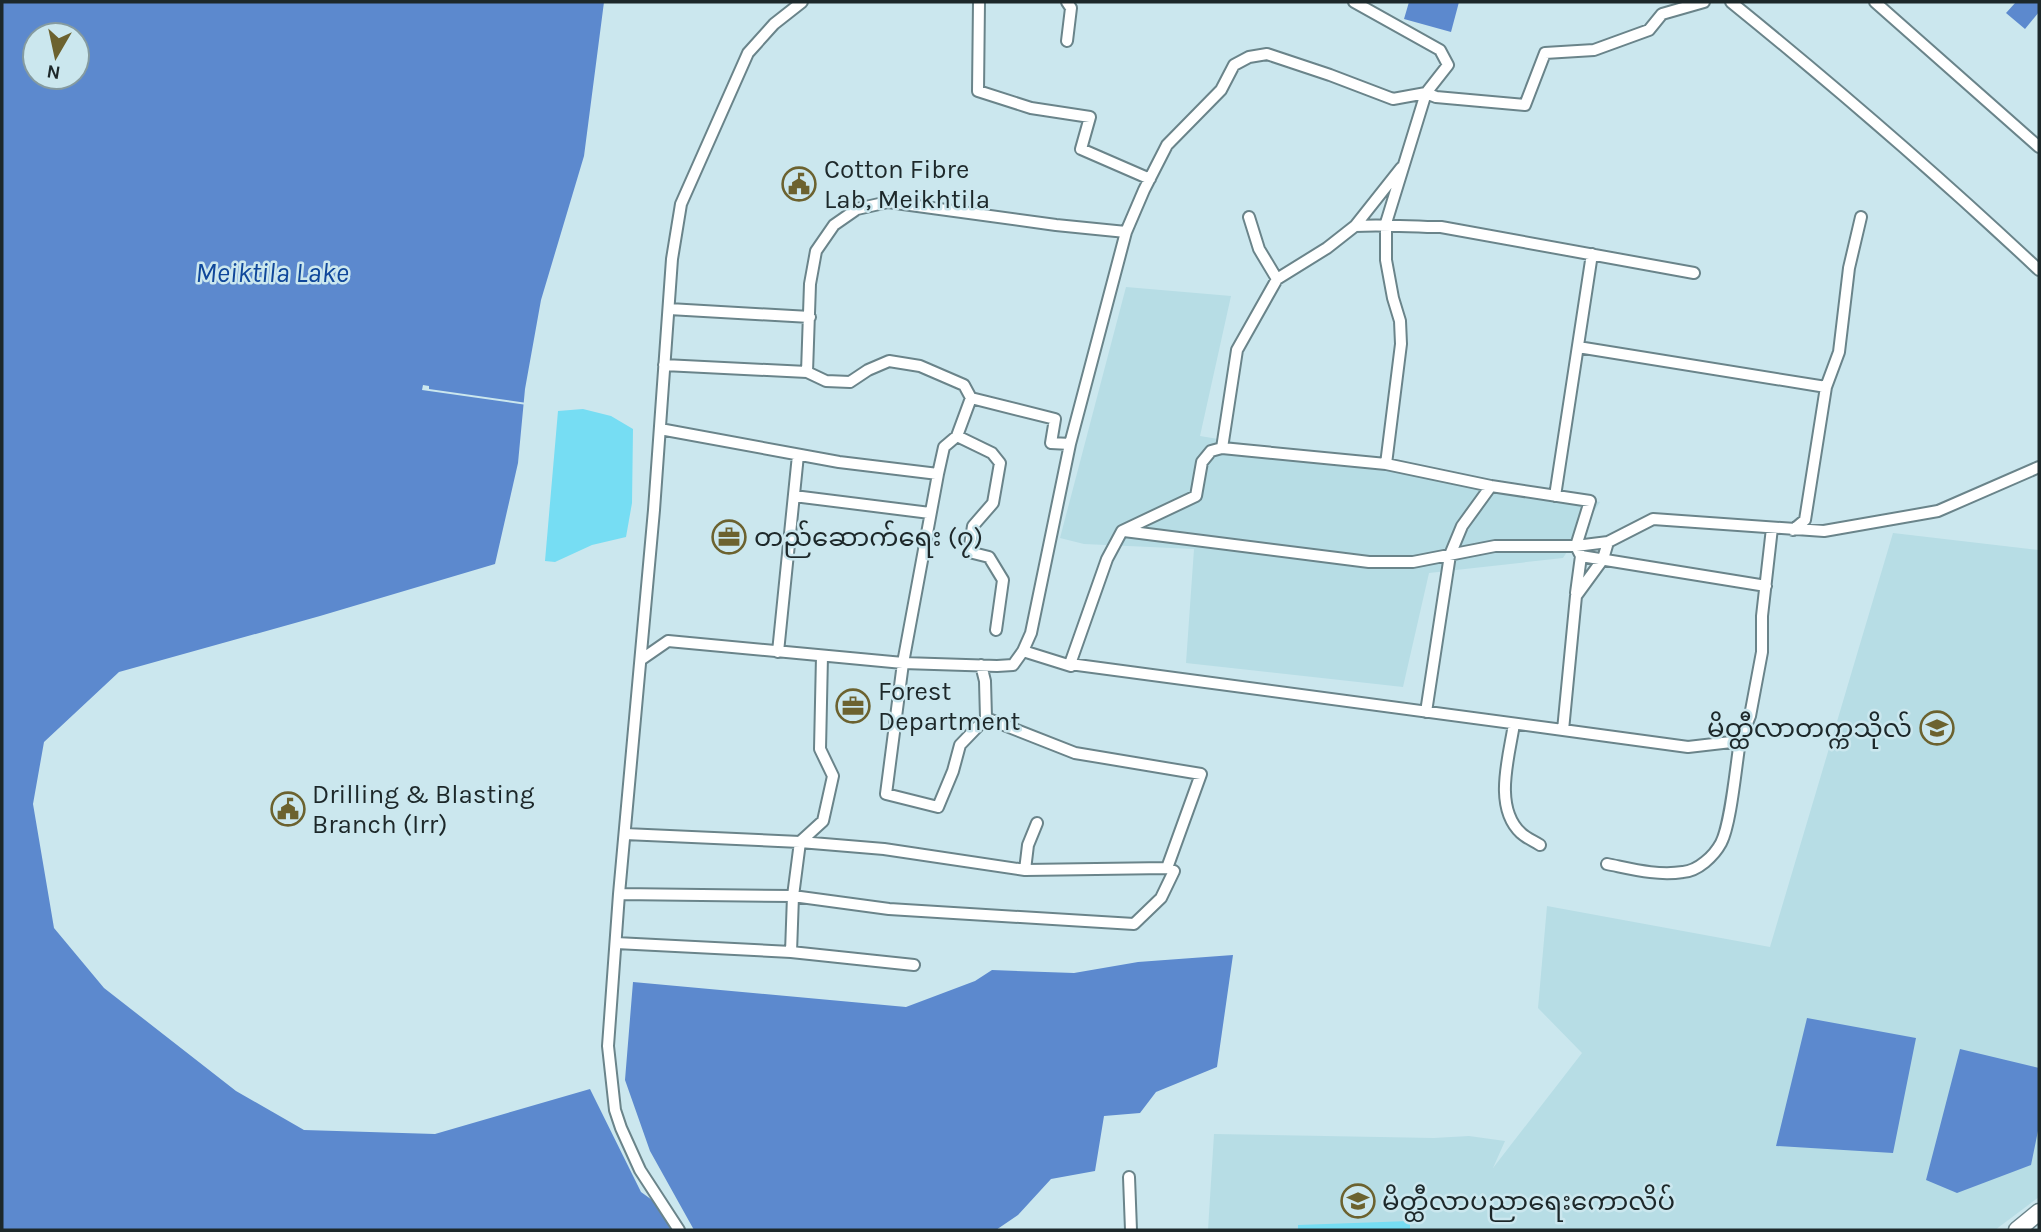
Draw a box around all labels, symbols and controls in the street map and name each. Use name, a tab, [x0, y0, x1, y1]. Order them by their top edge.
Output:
north arrow	[21, 21, 91, 91]
text: N	[45, 60, 62, 84]
place label: Cotton Fibre Lab, Meikhtila	[824, 154, 990, 215]
public building icon: Cotton Fibre Lab, Meikhtila	[780, 165, 818, 203]
water label: Meiktila Lake	[195, 256, 349, 289]
office icon: တည်ဆောက်ရေး (၇)	[710, 518, 748, 556]
place label: တည်ဆောက်ရေး (၇)	[754, 520, 983, 558]
place label: Forest Department	[878, 676, 1021, 737]
office icon: Forest Department	[834, 687, 872, 725]
school or university icon: မိတ္ထီလာတက္ကသိုလ်	[1918, 709, 1956, 747]
place label: မိတ္ထီလာတက္ကသိုလ်	[1707, 711, 1912, 749]
place label: Drilling & Blasting Branch (Irr)	[312, 779, 535, 840]
public building icon: Drilling & Blasting Branch (Irr)	[269, 790, 307, 828]
school or university icon: မိတ္ထီလာပညာရေးကောလိပ်	[1339, 1182, 1377, 1220]
place label: မိတ္ထီလာပညာရေးကောလိပ်	[1382, 1184, 1675, 1222]

